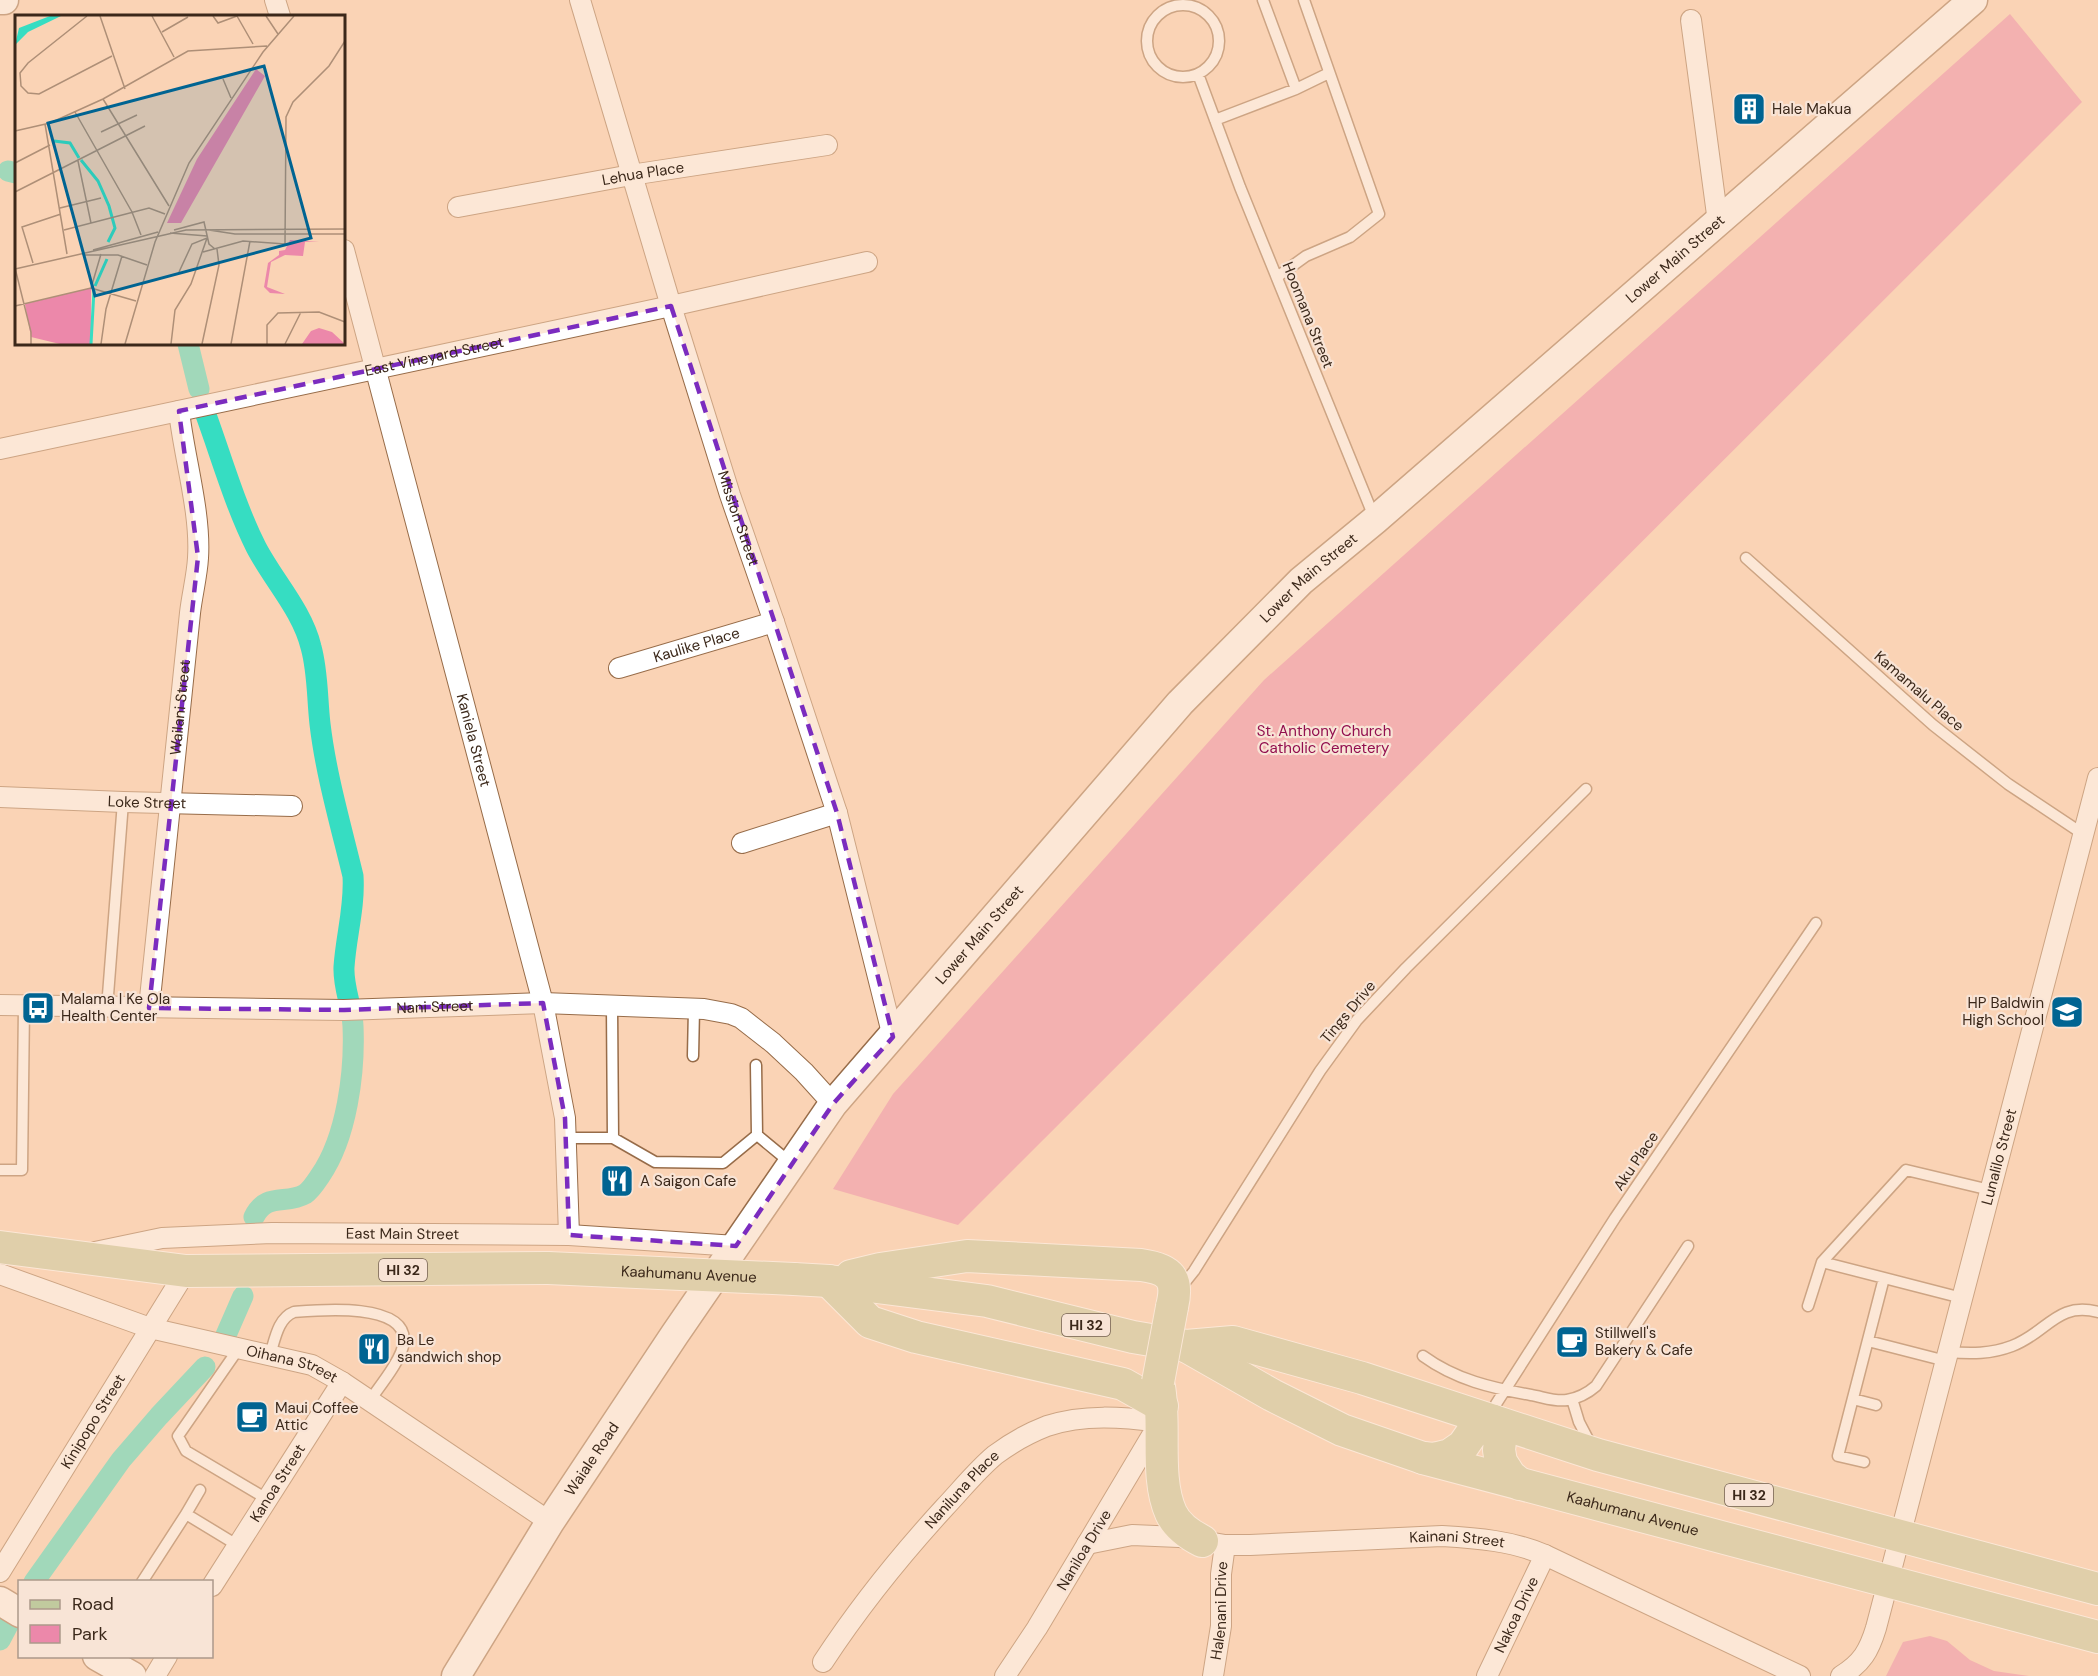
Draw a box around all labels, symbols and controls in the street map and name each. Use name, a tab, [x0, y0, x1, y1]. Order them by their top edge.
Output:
inset map	[15, 15, 345, 345]
building icon: Hale Makua	[1731, 91, 1767, 127]
place label: Hale Makua	[1772, 99, 1851, 119]
street label: Lehua Place	[600, 157, 685, 190]
street label: Lower Main Street	[1621, 210, 1729, 308]
street label: Hoomana Street	[1278, 259, 1338, 371]
street label: East Vineyard Street	[363, 332, 506, 381]
street label: Mission Street	[713, 468, 764, 569]
street label: Lower Main Street	[1255, 529, 1362, 627]
street label: Kaulike Place	[651, 623, 742, 667]
street label: Kamamalu Place	[1870, 646, 1968, 736]
street label: Wailani Street	[165, 659, 195, 756]
street label: Kaniela Street	[452, 691, 495, 789]
park label: St. Anthony Church Catholic Cemetery	[1257, 721, 1391, 758]
street label: Loke Street	[107, 791, 187, 813]
street label: Lower Main Street	[931, 881, 1028, 989]
street label: Tings Drive	[1316, 976, 1380, 1048]
place label: Malama I Ke Ola Health Center	[61, 989, 170, 1026]
bus stop icon: Malama I Ke Ola Health Center	[20, 990, 56, 1026]
place label: HP Baldwin High School	[1962, 993, 2044, 1030]
school or university icon: HP Baldwin High School	[2049, 994, 2085, 1030]
street label: Nani Street	[396, 995, 474, 1018]
street label: Lunalilo Street	[1977, 1106, 2021, 1207]
street label: Aku Place	[1609, 1127, 1663, 1195]
restaurant icon: A Saigon Cafe	[599, 1163, 635, 1199]
place label: A Saigon Cafe	[640, 1171, 736, 1191]
street label: East Main Street	[346, 1223, 459, 1244]
road number: HI 32	[379, 1259, 427, 1281]
street label: Kaahumanu Avenue	[621, 1261, 757, 1287]
road number: HI 32	[1062, 1314, 1110, 1336]
place label: Stillwell's Bakery & Cafe	[1595, 1323, 1693, 1360]
cafe icon: Stillwell's Bakery & Cafe	[1554, 1324, 1590, 1360]
place label: Ba Le sandwich shop	[397, 1330, 501, 1367]
restaurant icon: Ba Le sandwich shop	[356, 1331, 392, 1367]
street label: Oihana Street	[244, 1340, 341, 1388]
street label: Kinipopo Street	[56, 1370, 130, 1473]
place label: Maui Coffee Attic	[275, 1398, 359, 1435]
cafe icon: Maui Coffee Attic	[234, 1399, 270, 1435]
street label: Waiale Road	[560, 1418, 624, 1500]
street label: Kanoa Street	[245, 1440, 310, 1526]
street label: Naniluna Place	[920, 1446, 1004, 1533]
road number: HI 32	[1725, 1484, 1773, 1506]
street label: Kaahumanu Avenue	[1565, 1487, 1701, 1541]
street label: Naniloa Drive	[1052, 1506, 1116, 1594]
street label: Kainani Street	[1409, 1526, 1507, 1553]
street label: Halenani Drive	[1206, 1560, 1233, 1661]
street label: Nakoa Drive	[1490, 1573, 1543, 1656]
legend	[18, 1580, 213, 1658]
text: Road	[72, 1592, 114, 1616]
text: Park	[72, 1622, 108, 1646]

